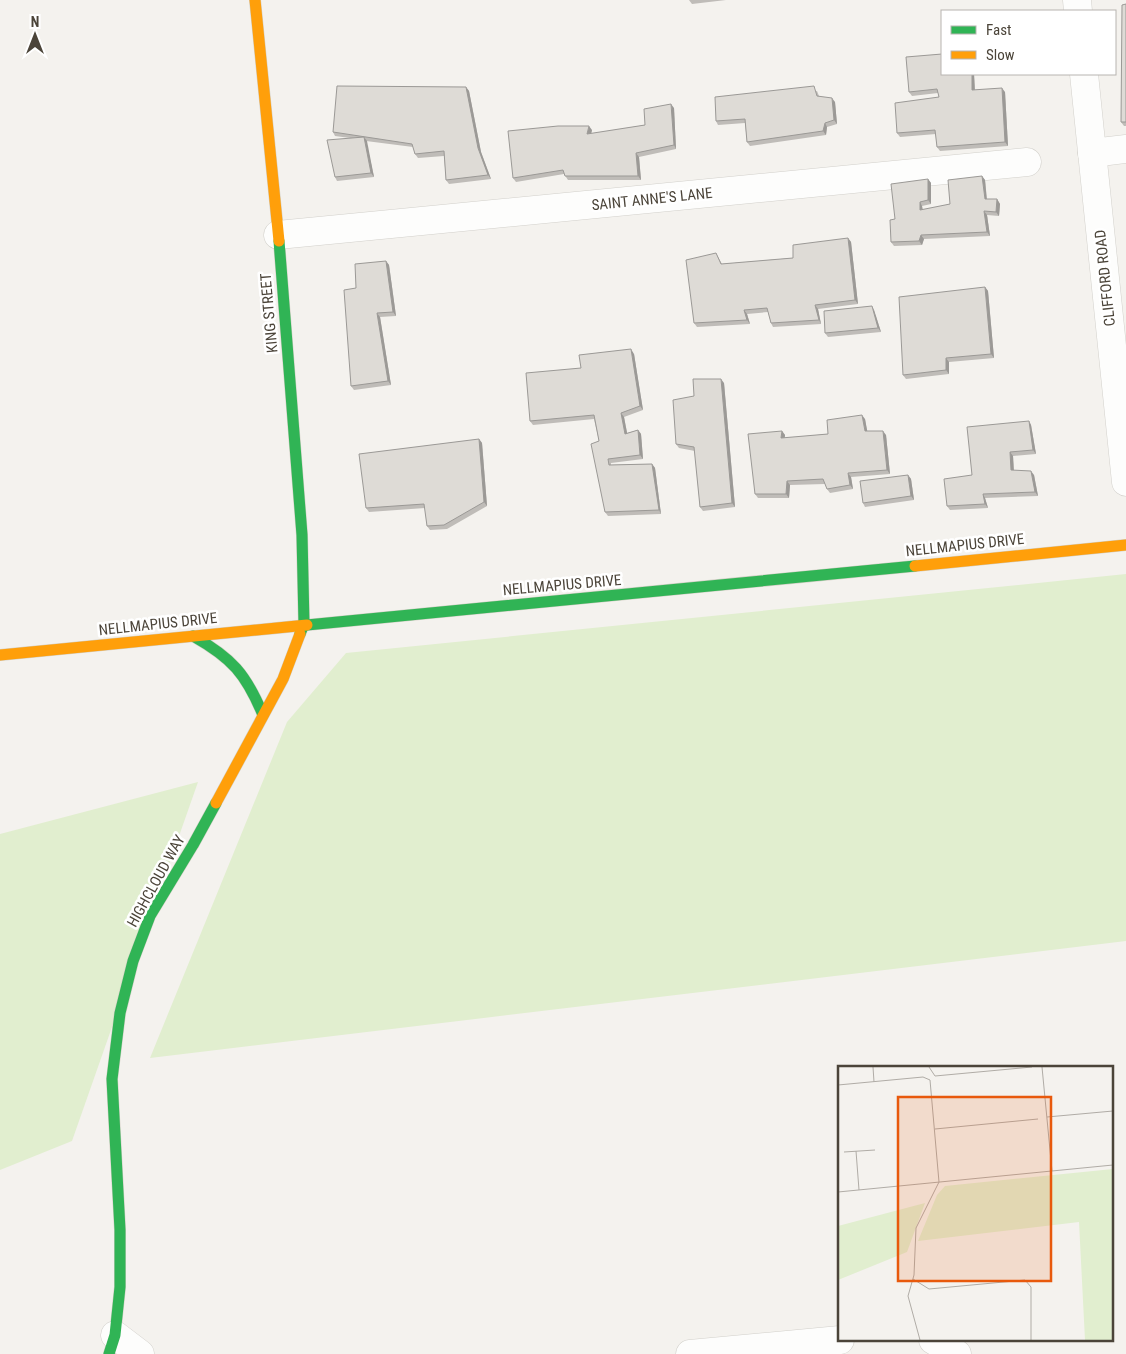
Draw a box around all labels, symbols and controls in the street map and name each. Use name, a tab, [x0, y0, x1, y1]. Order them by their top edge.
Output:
north arrow	[10, 10, 60, 60]
legend	[941, 10, 1116, 75]
text: N	[31, 14, 39, 30]
text: Fast	[986, 21, 1011, 39]
text: Slow	[986, 46, 1015, 64]
street label: SAINT ANNE'S LANE	[591, 184, 713, 214]
street label: CLIFFORD ROAD	[1091, 229, 1119, 327]
street label: KING STREET	[257, 272, 281, 354]
street label: NELLMAPIUS DRIVE	[905, 530, 1025, 560]
street label: NELLMAPIUS DRIVE	[502, 571, 622, 599]
street label: NELLMAPIUS DRIVE	[98, 609, 218, 639]
street label: HIGHCLOUD WAY	[123, 832, 189, 930]
inset map	[838, 1066, 1114, 1342]

